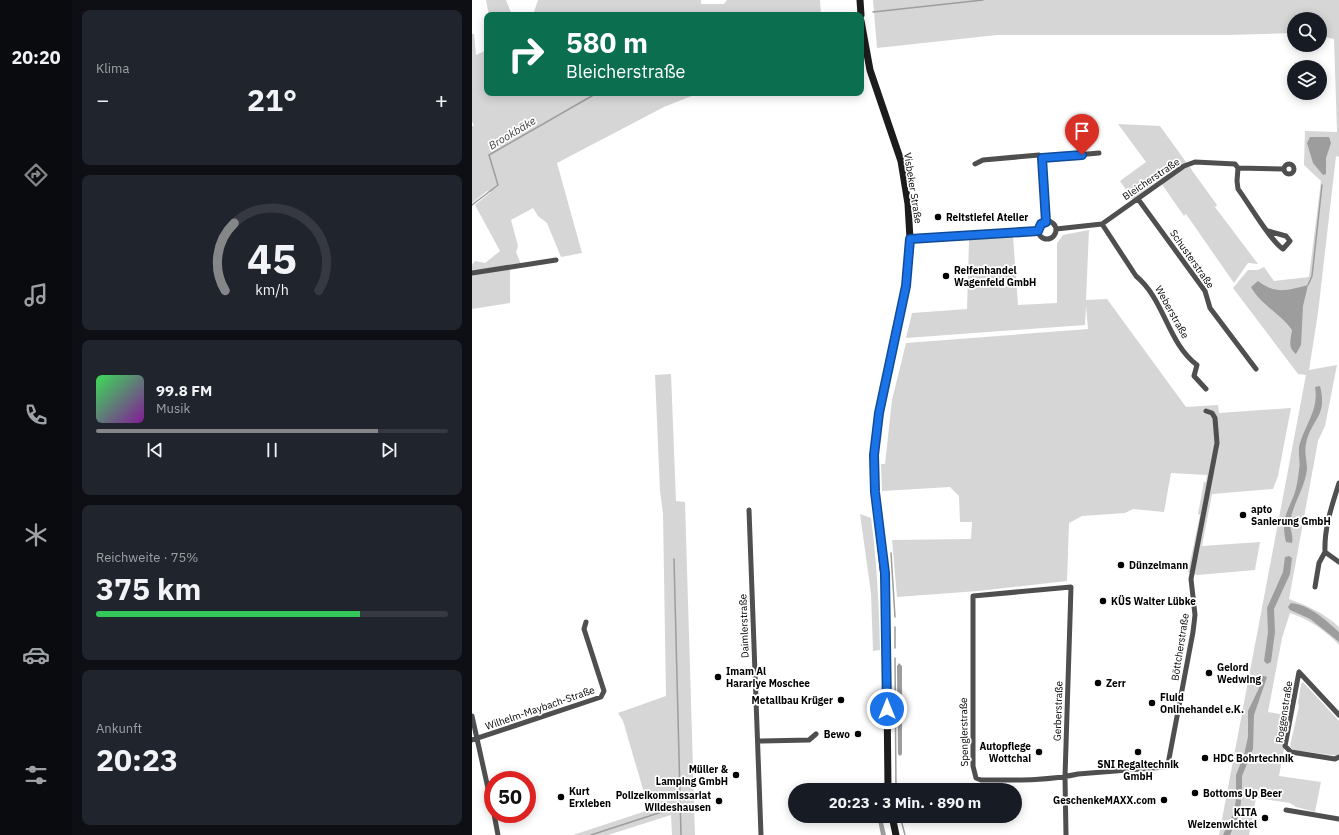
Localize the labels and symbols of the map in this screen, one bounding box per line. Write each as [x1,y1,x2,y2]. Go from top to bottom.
water label: Brookbäke [486,113,538,153]
pin [1065,114,1099,155]
street label: Visbeker Straße [901,152,925,225]
street label: Bleicherstraße [1120,155,1183,203]
place label: Reitstiefel Atelier [946,211,1028,224]
marker: Reitstiefel Atelier [933,212,943,222]
street label: Schusterstraße [1167,227,1217,291]
place label: Reifenhandel Wagenfeld GmbH [954,264,1036,289]
marker: Reifenhandel Wagenfeld GmbH [941,271,951,281]
street label: Weberstraße [1152,283,1192,341]
place label: apto Sanierung GmbH [1251,503,1331,528]
marker: apto Sanierung GmbH [1238,510,1248,520]
place label: Dünzelmann [1129,559,1188,572]
marker: Dünzelmann [1116,560,1126,570]
street label: Daimlerstraße [736,593,752,658]
place label: KÜS Walter Lübke [1111,595,1196,608]
marker: KÜS Walter Lübke [1098,596,1108,606]
street label: Böttcherstraße [1168,612,1192,682]
place label: Gelord Wedwing [1217,661,1261,686]
place label: Imam Al Harariye Moschee [726,665,810,690]
marker: Gelord Wedwing [1204,668,1214,678]
marker: Imam Al Harariye Moschee [713,672,723,682]
place label: Zerr [1106,677,1126,690]
marker: Zerr [1093,678,1103,688]
street label: Gerberstraße [1050,680,1066,741]
street label: Roggenstraße [1273,680,1295,744]
street label: Wilhelm-Maybach-Straße [484,683,597,733]
position arrow [866,688,908,730]
place label: Fluid Onlinehandel e.K. [1160,691,1244,716]
place label: Metallbau Krüger [752,694,833,707]
marker: Metallbau Krüger [836,695,846,705]
street label: Spenglerstraße [957,697,971,767]
marker: Fluid Onlinehandel e.K. [1147,698,1157,708]
place label: Bewo [824,728,850,741]
marker: Bewo [853,729,863,739]
place label: Autopflege Wottchai [979,740,1031,765]
marker: Autopflege Wottchai [1034,747,1044,757]
marker: SNI Regaltechnik GmbH [1133,747,1143,757]
place label: HDC Bohrtechnik [1213,752,1294,765]
marker: HDC Bohrtechnik [1200,753,1210,763]
place label: SNI Regaltechnik GmbH [1097,758,1179,783]
place label: Müller & Lamping GmbH [656,763,729,788]
marker: Müller & Lamping GmbH [731,770,741,780]
speed limit sign: 50 [484,771,536,823]
place label: Kurt Erxleben [569,785,611,810]
place label: Bottoms Up Beer [1203,787,1282,800]
marker: Bottoms Up Beer [1190,788,1200,798]
place label: Polizeikommissariat Wildeshausen [616,789,711,814]
marker: Kurt Erxleben [556,792,566,802]
place label: GeschenkeMAXX.com [1053,794,1156,807]
marker: GeschenkeMAXX.com [1159,795,1169,805]
marker: Polizeikommissariat Wildeshausen [714,796,724,806]
place label: KITA Weizenwichtel [1188,806,1257,831]
marker: KITA Weizenwichtel [1260,813,1270,823]

